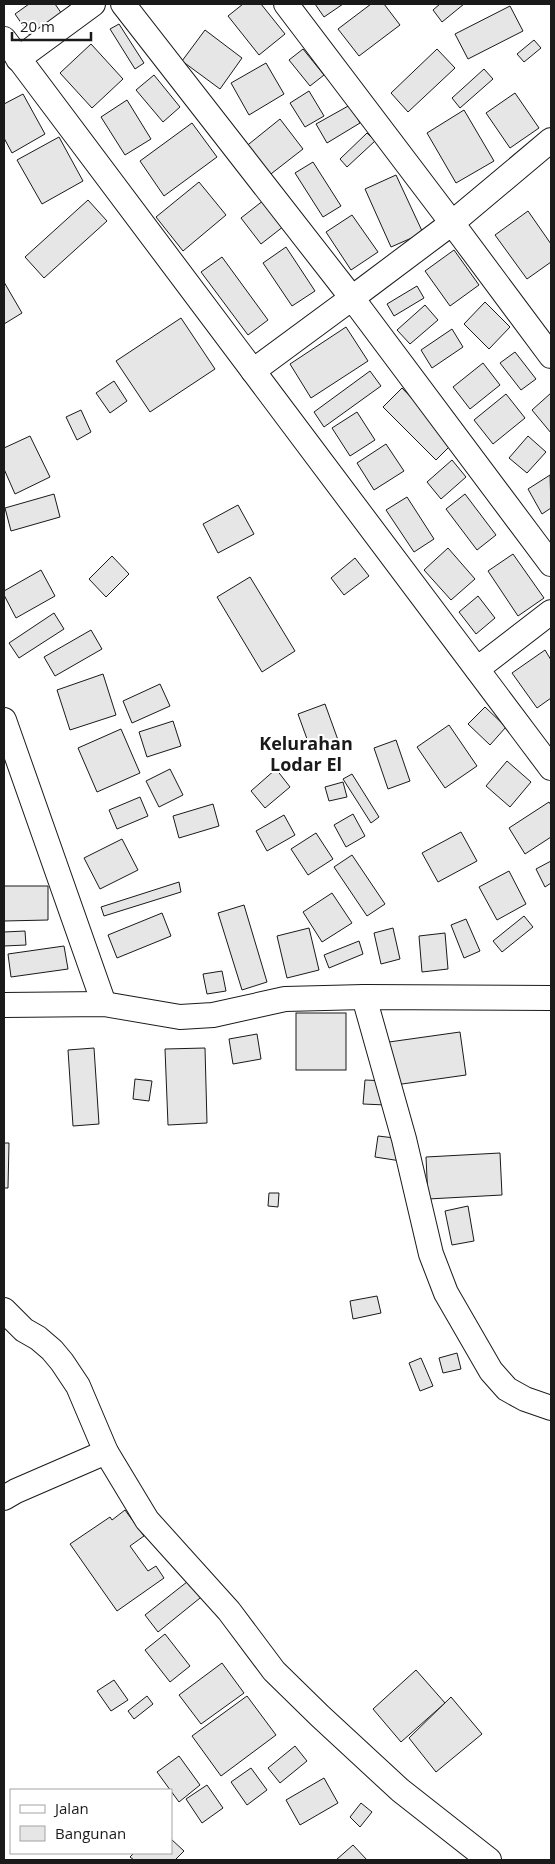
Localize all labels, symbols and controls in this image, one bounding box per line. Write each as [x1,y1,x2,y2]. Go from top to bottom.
scale bar [12,10,91,42]
text: 20 m [20,16,55,36]
district label: Kelurahan Lodar El [259,731,353,776]
legend [10,1789,172,1854]
text: Jalan [53,1798,89,1818]
text: Bangunan [55,1823,126,1843]

